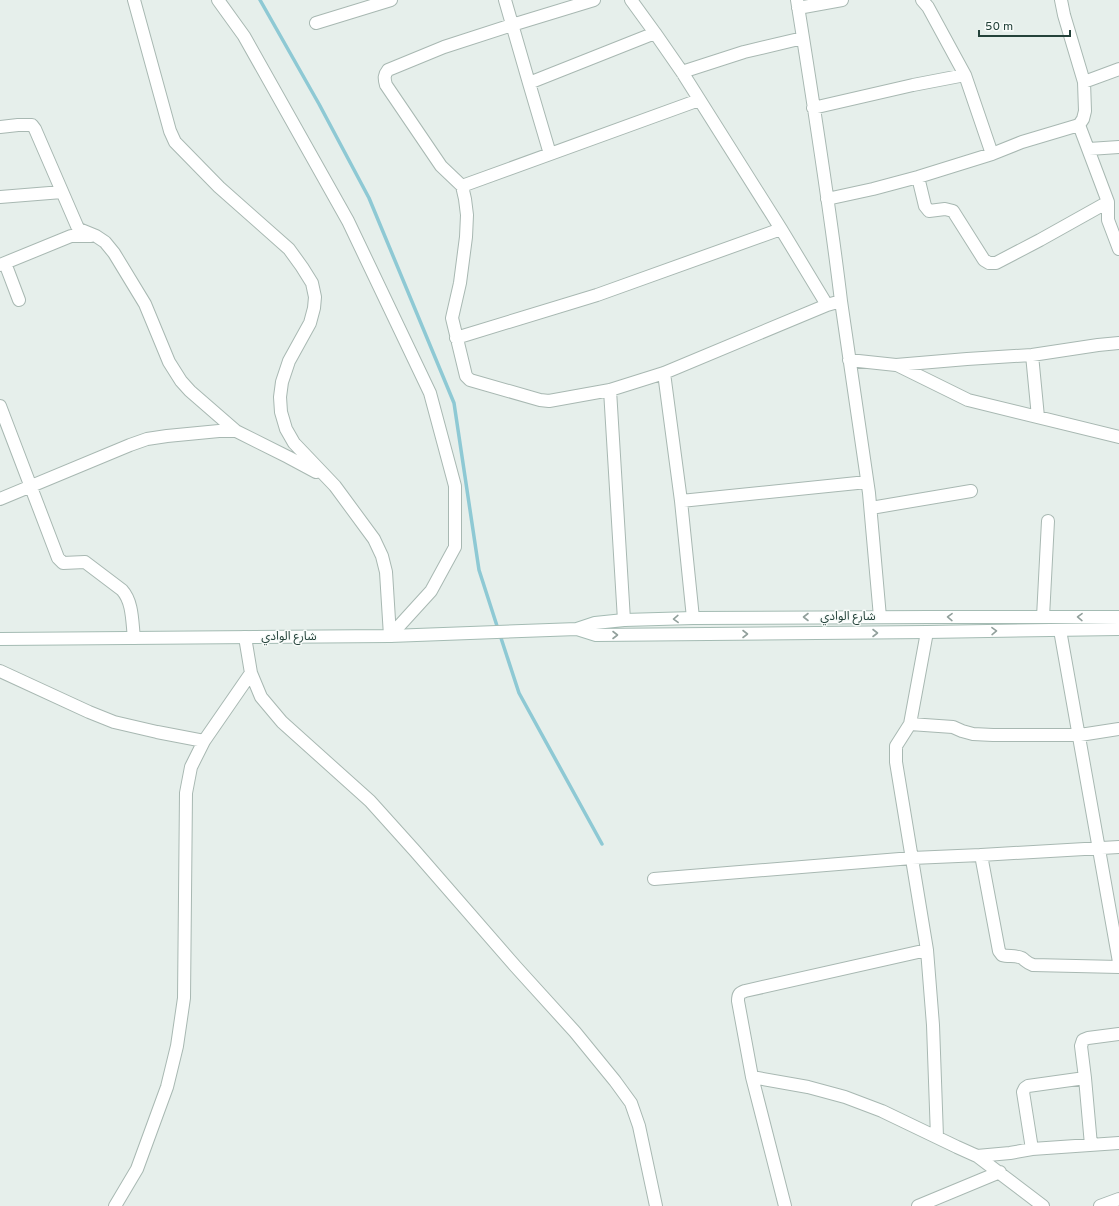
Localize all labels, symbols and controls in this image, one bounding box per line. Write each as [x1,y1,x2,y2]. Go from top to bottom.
scale bar [979,12,1070,38]
text: 50 m [985,19,1013,35]
street label: شارع الوادي [820,609,876,626]
one-way arrow [803,613,809,621]
one-way arrow [947,613,953,621]
one-way arrow [1077,613,1083,621]
one-way arrow [673,614,679,623]
one-way arrow [991,627,997,635]
street label: شارع الوادي [261,629,317,646]
one-way arrow [872,629,878,637]
one-way arrow [742,630,748,638]
one-way arrow [612,631,618,639]

